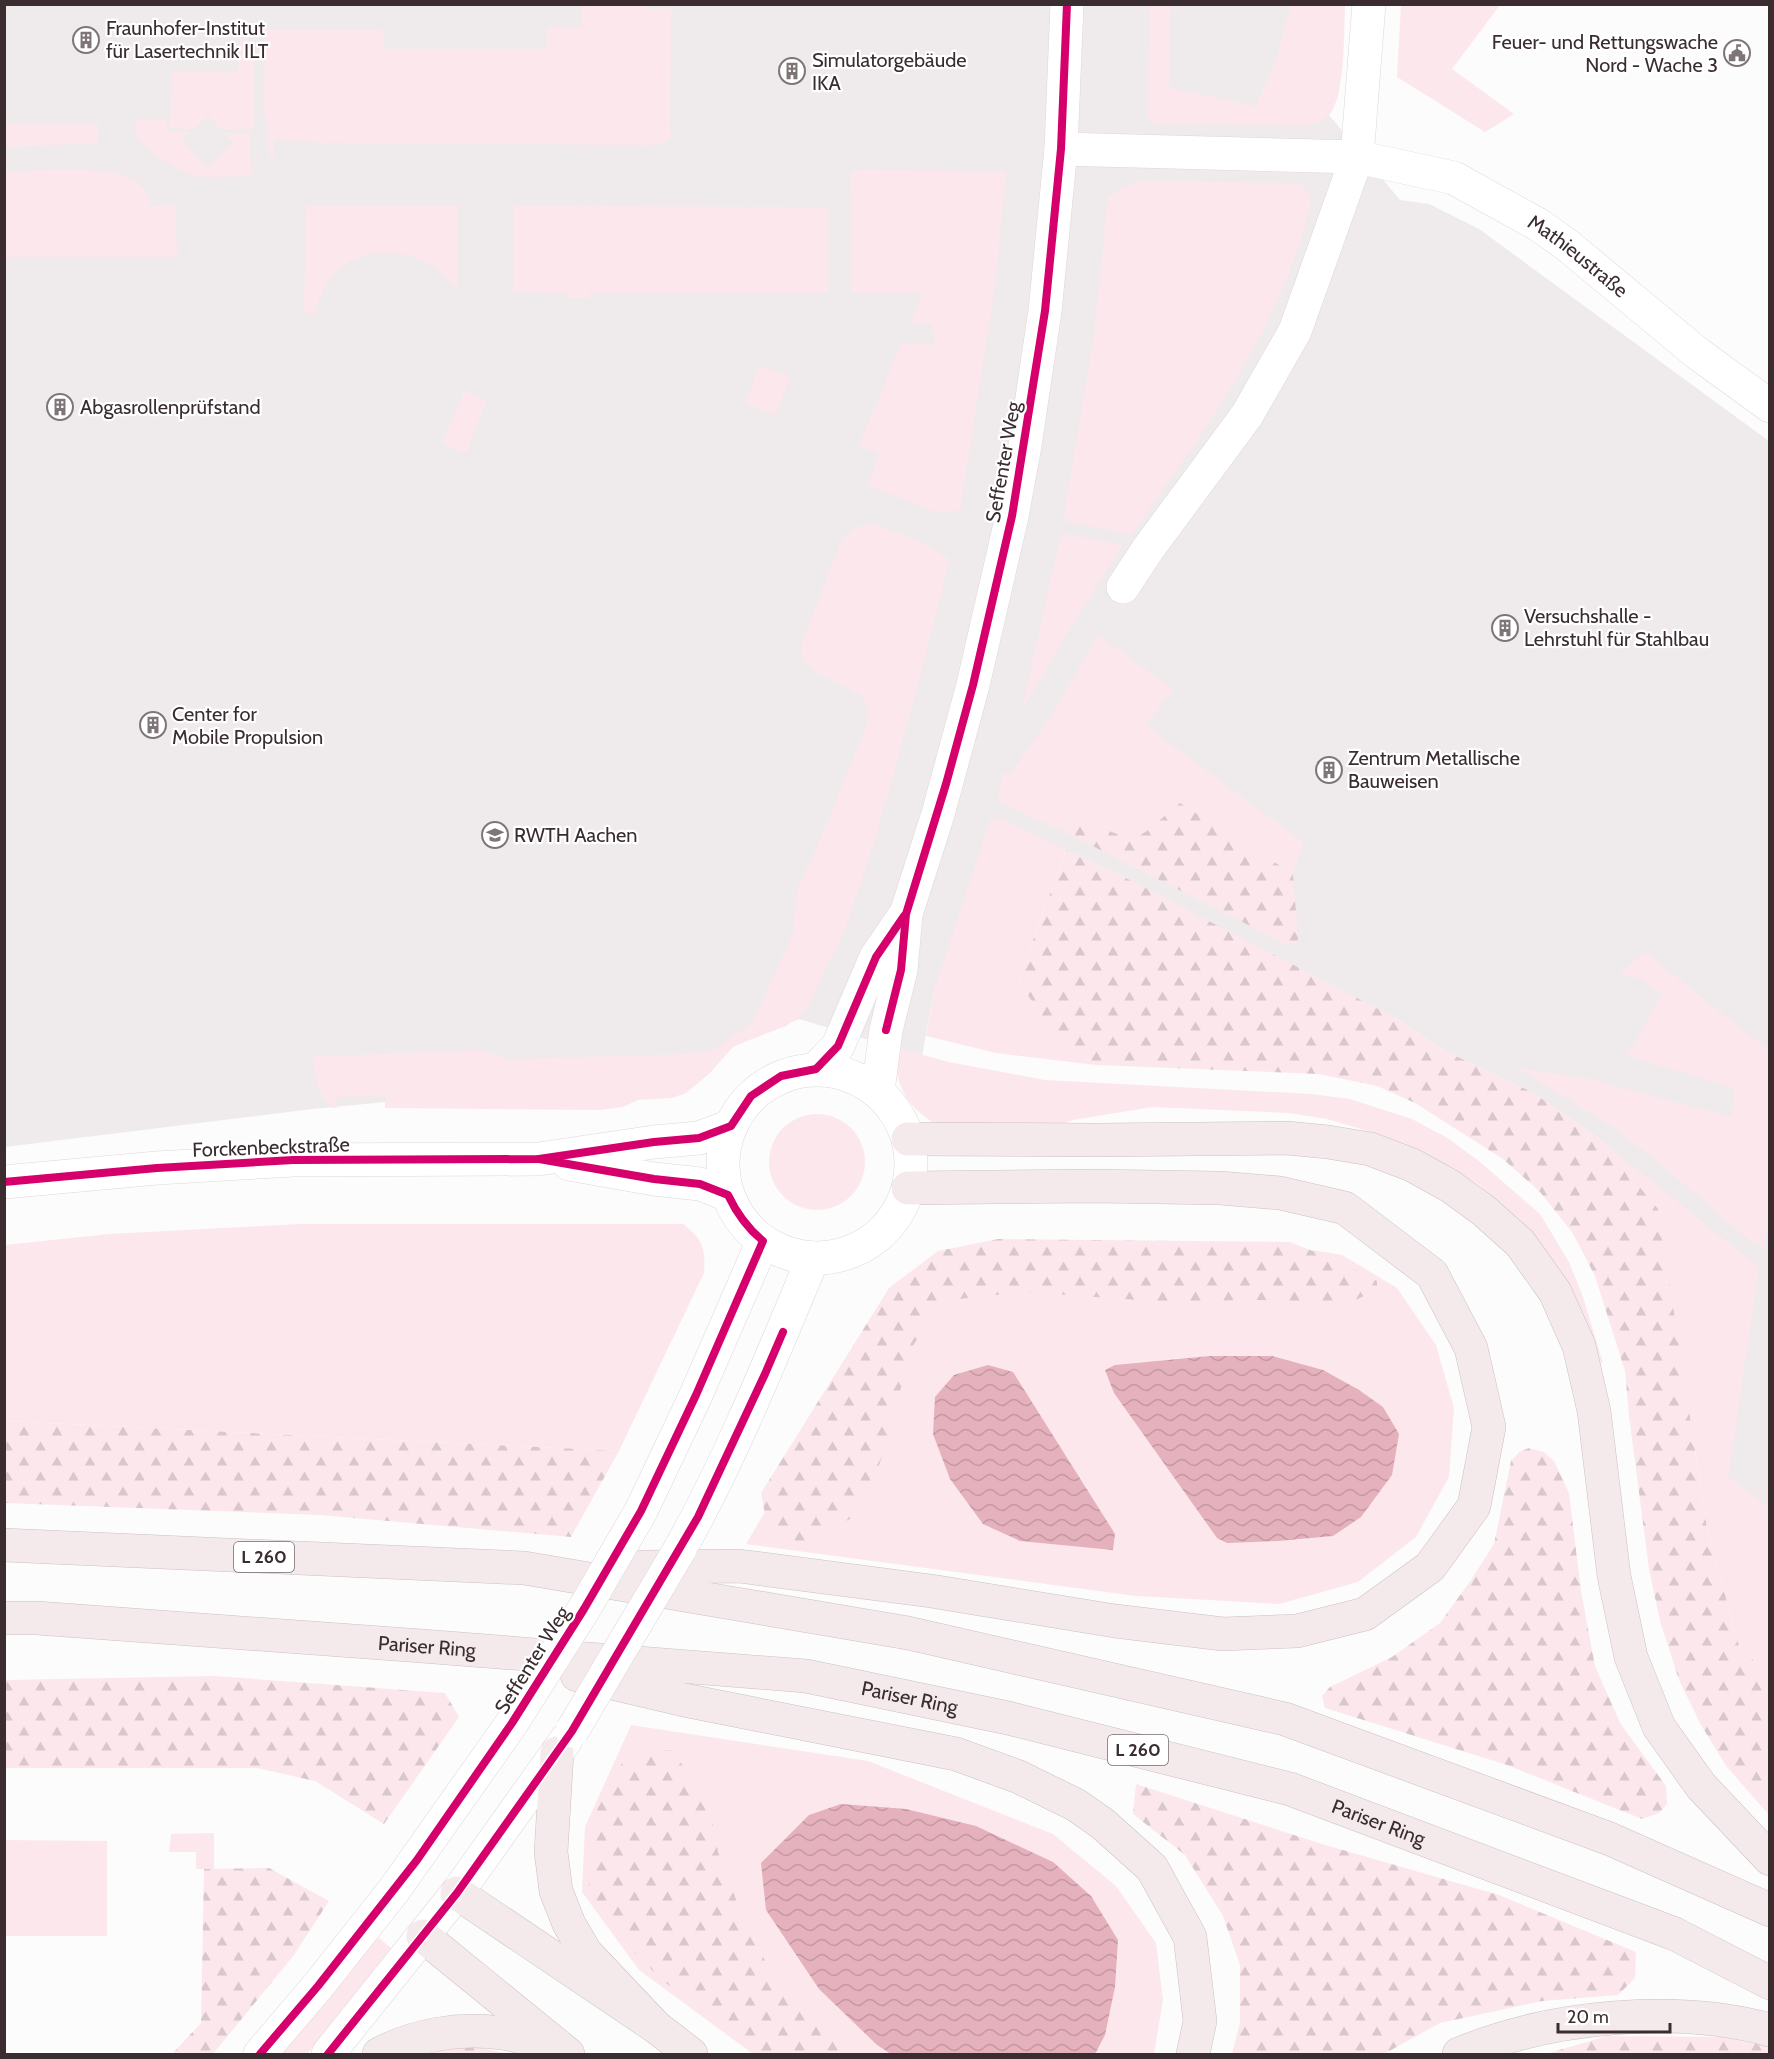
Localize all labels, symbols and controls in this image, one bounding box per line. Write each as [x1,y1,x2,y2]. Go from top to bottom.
place label: Fraunhofer-Institut für Lasertechnik ILT [106,16,269,63]
building icon: Fraunhofer-Institut für Lasertechnik ILT [71,25,101,55]
place label: Feuer- und Rettungswache Nord - Wache 3 [1492,30,1718,77]
public building icon: Feuer- und Rettungswache Nord - Wache 3 [1722,38,1752,68]
place label: Simulatorgebäude IKA [812,48,967,95]
building icon: Simulatorgebäude IKA [777,56,807,86]
street label: Mathieustraße [1524,209,1633,302]
building icon: Abgasrollenprüfstand [45,392,75,422]
place label: Abgasrollenprüfstand [80,395,261,419]
street label: Seffenter Weg [981,399,1026,524]
place label: Versuchshalle - Lehrstuhl für Stahlbau [1524,604,1709,651]
building icon: Versuchshalle - Lehrstuhl für Stahlbau [1490,613,1520,643]
place label: Center for Mobile Propulsion [172,702,323,749]
building icon: Center for Mobile Propulsion [138,710,168,740]
place label: Zentrum Metallische Bauweisen [1348,746,1520,793]
building icon: Zentrum Metallische Bauweisen [1314,755,1344,785]
school or university icon: RWTH Aachen [480,820,510,850]
place label: RWTH Aachen [514,823,638,847]
street label: Forckenbeckstraße [192,1132,350,1162]
road number: L 260 [234,1542,294,1572]
street label: Seffenter Weg [489,1601,575,1718]
street label: Pariser Ring [377,1631,478,1662]
street label: Pariser Ring [859,1676,961,1719]
road number: L 260 [1108,1735,1168,1765]
street label: Pariser Ring [1329,1794,1430,1851]
scale bar [1558,1996,1670,2034]
text: 20 m [1567,2006,1609,2028]

